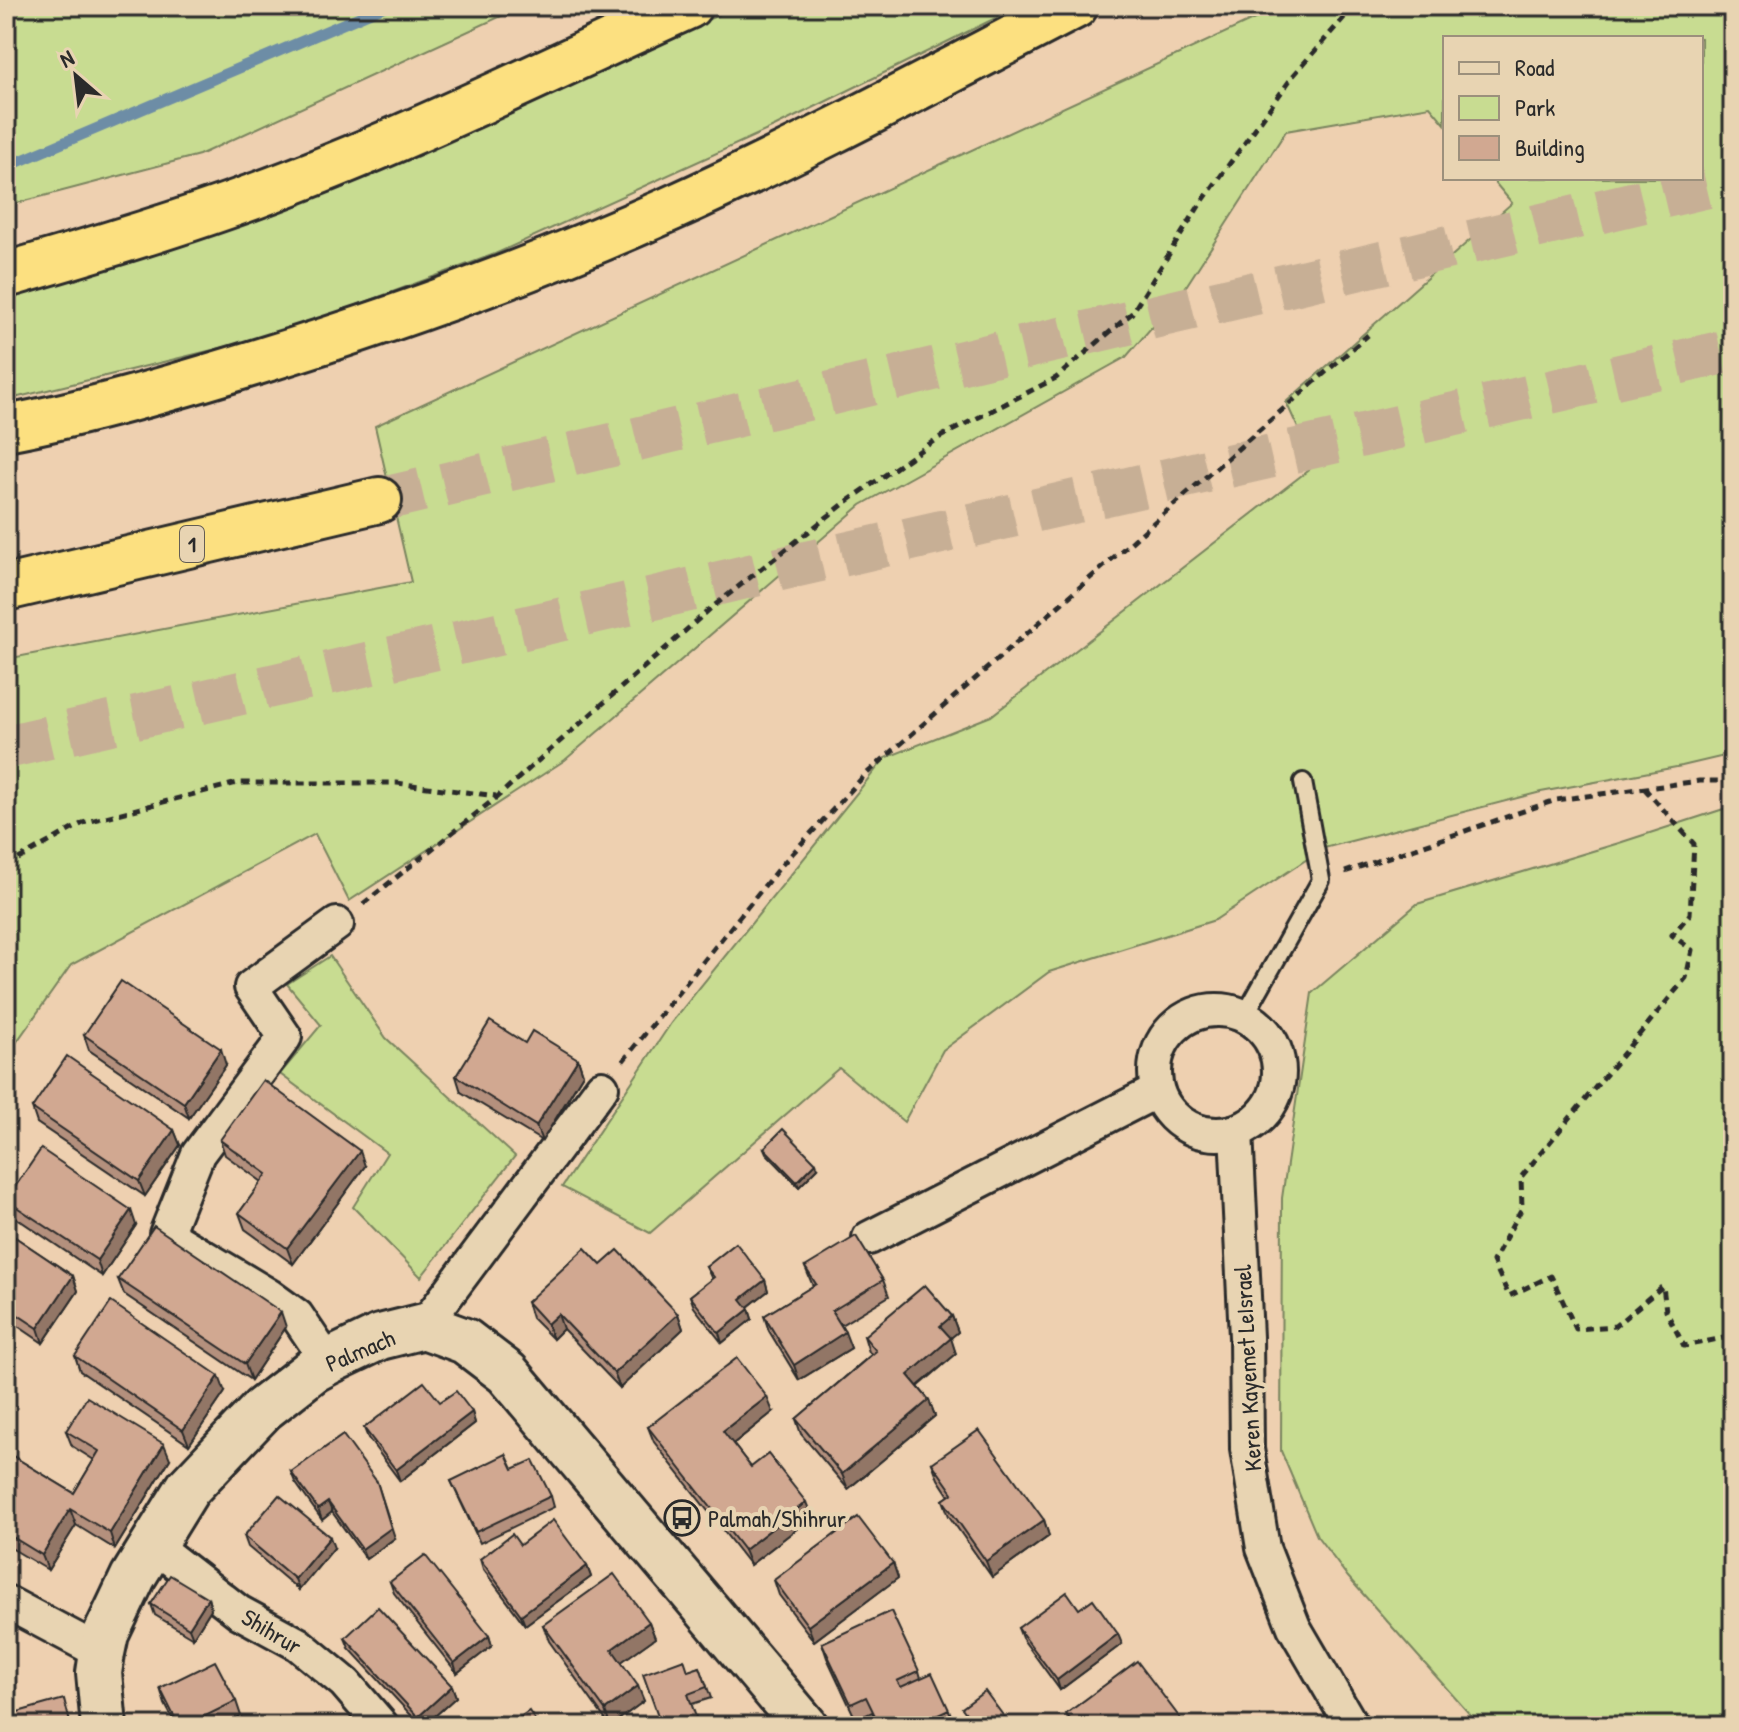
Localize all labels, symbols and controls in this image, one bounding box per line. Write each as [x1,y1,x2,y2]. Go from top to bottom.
north arrow [36,36,116,116]
legend [1443,36,1703,180]
text: N [54,42,79,74]
text: Road [1515,51,1554,83]
text: Park [1515,91,1555,123]
text: Building [1515,131,1585,163]
road number: 1 [180,526,204,562]
street label: Keren Kayemet LeIsrael [1226,1263,1268,1472]
street label: Palmach [320,1321,400,1379]
bus stop icon: Palmah/Shihrur [663,1499,701,1537]
place label: Palmah/Shihrur [708,1502,846,1534]
street label: Shihrur [236,1601,308,1661]

